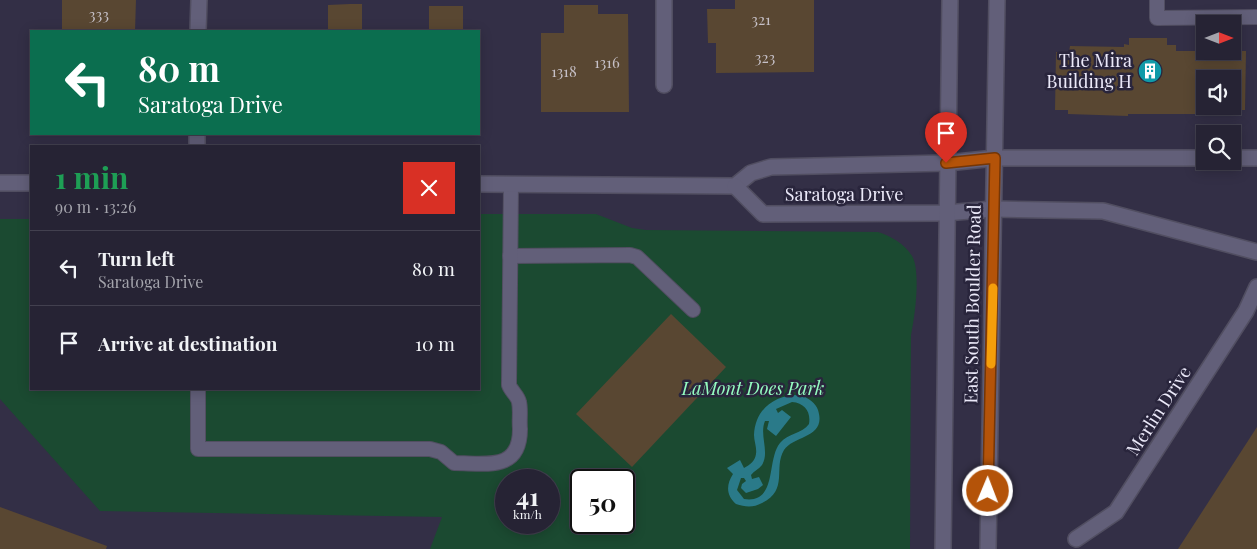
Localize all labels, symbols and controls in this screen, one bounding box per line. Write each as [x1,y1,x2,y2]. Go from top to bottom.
house number: 333 [89,4,109,24]
house number: 321 [751,9,771,29]
north arrow [1196,15,1241,60]
map controls [1196,15,1241,170]
text: 80 m [138,44,220,91]
house number: 323 [755,47,776,67]
place label: The Mira Building H [1046,48,1132,93]
icon: left [55,50,120,115]
house number: 1316 [594,52,620,72]
building icon: The Mira Building H [1137,58,1163,84]
house number: 1318 [551,61,577,81]
button: sound [1196,70,1241,115]
text: Saratoga Drive [138,89,283,119]
pin [925,112,967,163]
icon: arrive [932,119,960,147]
button: search [1196,125,1241,170]
text: 1 min [55,157,129,197]
button: close [403,162,455,214]
street label: Saratoga Drive [785,182,903,206]
text: 90 m · 13:26 [55,196,136,217]
street label: East South Boulder Road [958,204,986,404]
text: Turn left [98,245,175,271]
icon: left [55,254,83,282]
text: 80 m [412,255,455,281]
text: Saratoga Drive [98,271,203,292]
icon: arrive [55,329,83,357]
text: Arrive at destination [98,330,278,356]
text: 10 m [415,330,455,356]
street label: Merlin Drive [1120,361,1196,460]
park label: LaMont Does Park [681,376,824,400]
position arrow [961,464,1013,516]
speed limit sign: 50 [570,469,635,534]
text: 41 [516,479,539,512]
text: km/h [513,506,542,522]

